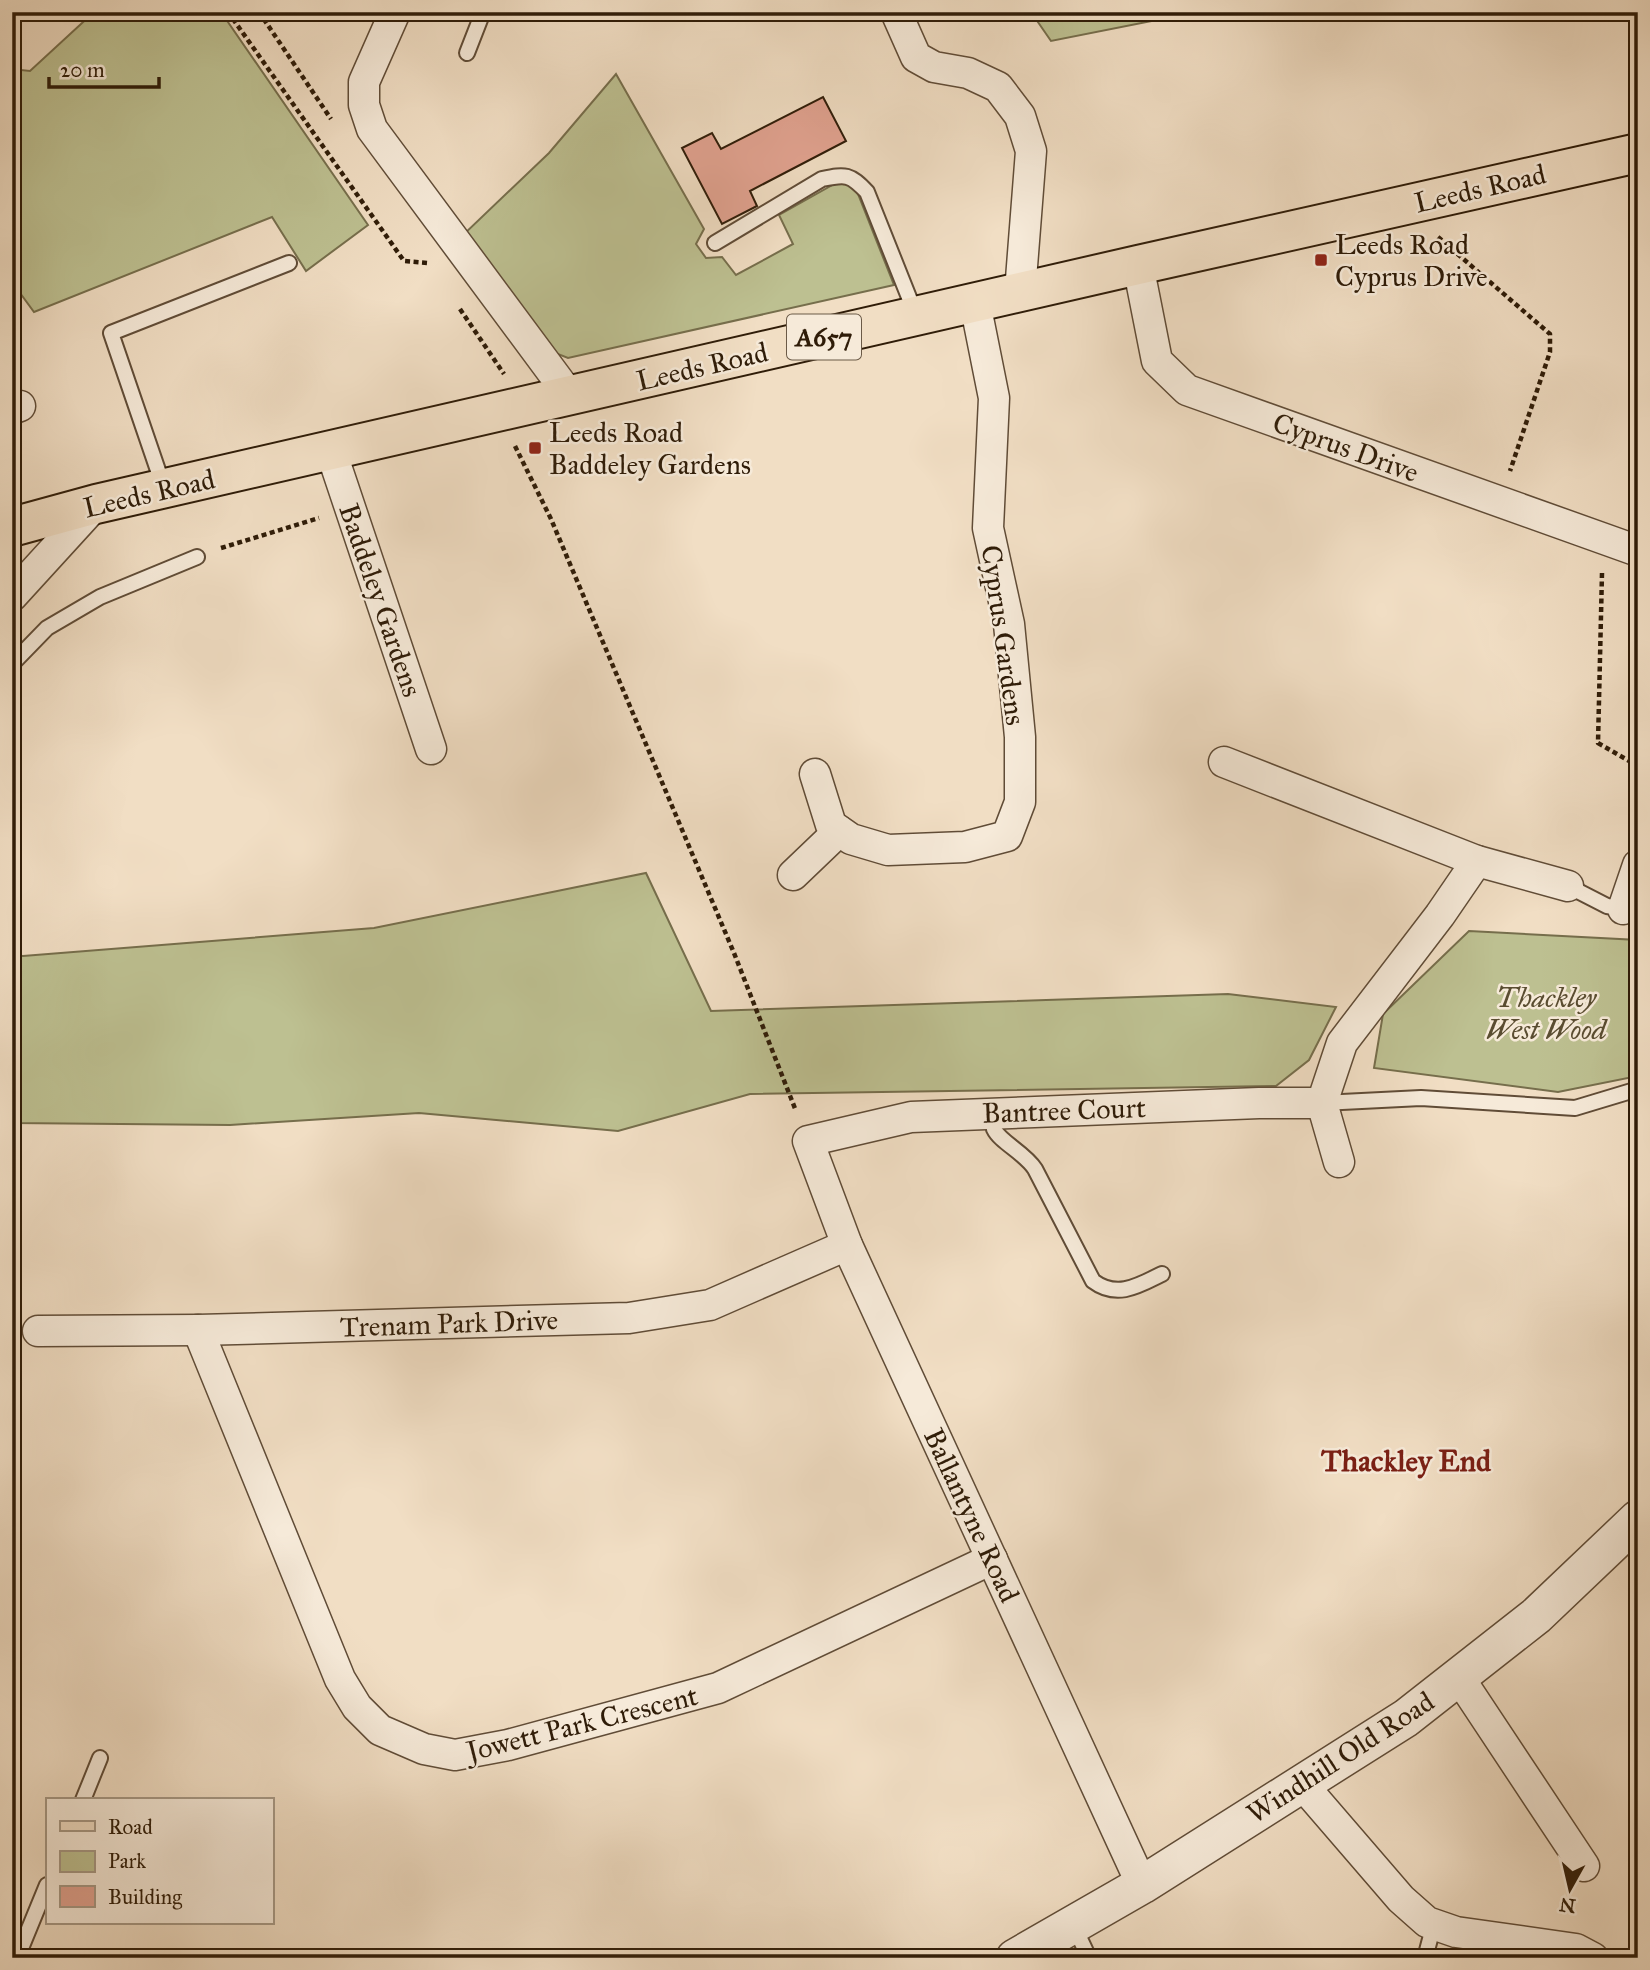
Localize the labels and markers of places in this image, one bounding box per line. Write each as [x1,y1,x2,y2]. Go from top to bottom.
place label: Leeds Road Cyprus Drive [1335,227,1488,294]
marker: Leeds Road Cyprus Drive [1313,252,1329,268]
place label: Leeds Road Baddeley Gardens [549,415,751,482]
marker: Leeds Road Baddeley Gardens [527,440,543,456]

